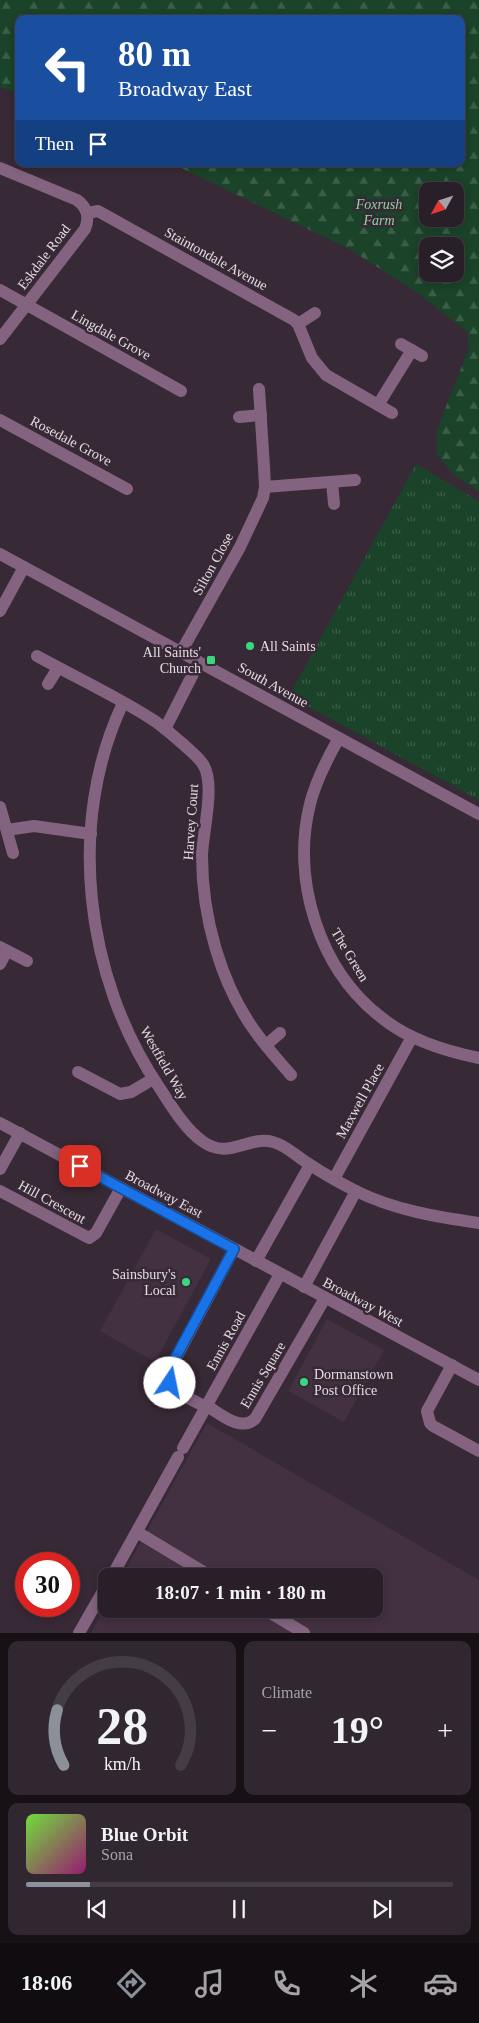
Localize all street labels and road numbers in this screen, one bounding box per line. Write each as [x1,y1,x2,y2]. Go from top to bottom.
street label: Eskdale Road [15,222,73,292]
street label: Staintondale Avenue [162,225,270,293]
street label: Lingdale Grove [69,307,153,363]
street label: Rosedale Grove [28,413,114,469]
street label: Silton Close [190,530,236,598]
street label: South Avenue [235,660,311,710]
street label: Harvey Court [181,783,201,861]
street label: The Green [328,926,372,984]
street label: Westfield Way [137,1024,191,1102]
street label: Maxwell Place [333,1061,387,1141]
street label: Broadway East [123,1167,205,1221]
street label: Hill Crescent [16,1177,88,1227]
street label: Broadway West [320,1275,406,1329]
street label: Ennis Road [204,1309,248,1373]
street label: Ennis Square [237,1339,289,1411]

